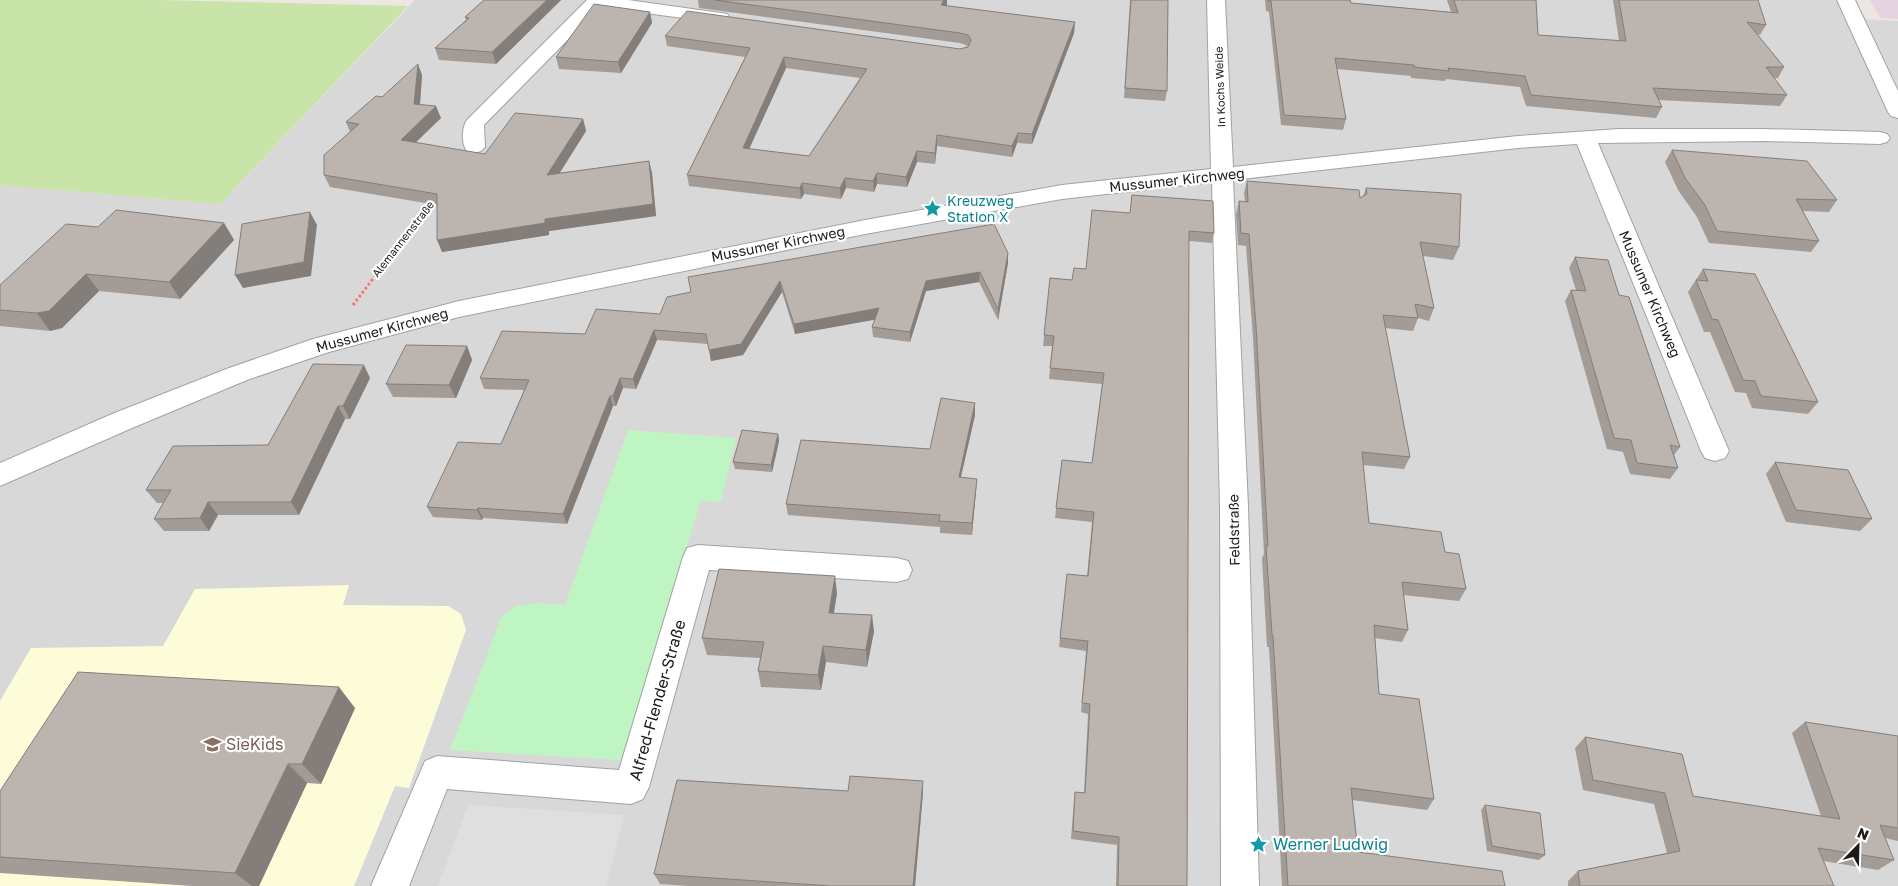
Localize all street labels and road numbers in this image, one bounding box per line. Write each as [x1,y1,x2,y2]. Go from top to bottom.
street label: In Kochs Weide [1212,46,1227,128]
street label: Mussumer Kirchweg [1108,164,1245,195]
street label: Alemannenstraße [369,198,436,279]
street label: Mussumer Kirchweg [710,222,846,265]
street label: Mussumer Kirchweg [1616,228,1685,360]
street label: Mussumer Kirchweg [314,304,450,355]
street label: Feldstraße [1224,494,1243,566]
street label: Alfred-Flender-Straße [624,617,690,783]

